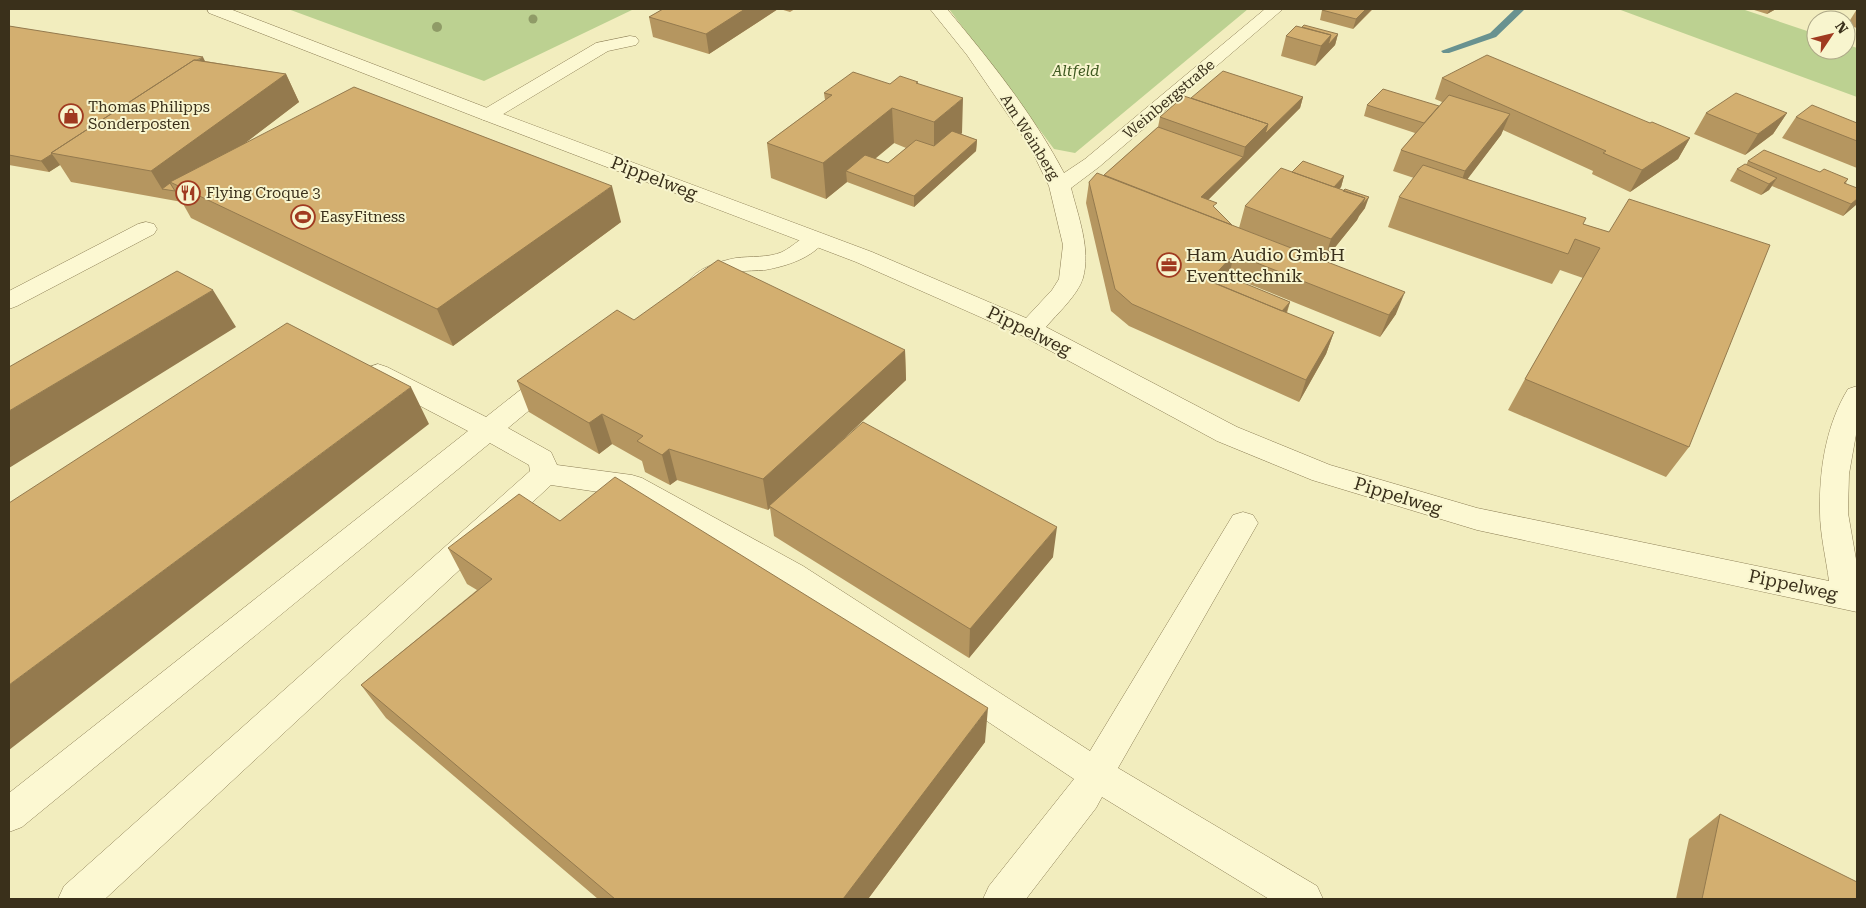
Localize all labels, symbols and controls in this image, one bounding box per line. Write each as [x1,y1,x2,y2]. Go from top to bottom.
north arrow [1806,10,1856,60]
text: N [1832,19,1851,37]
street label: Weinbergstraße [1120,56,1218,142]
park label: Altfeld [1052,62,1099,80]
street label: Am Weinberg [997,91,1064,183]
place label: Thomas Philipps Sonderposten [88,98,210,133]
shop icon: Thomas Philipps Sonderposten [58,103,84,129]
street label: Pippelweg [608,151,701,204]
restaurant icon: Flying Croque 3 [175,180,201,206]
place label: Flying Croque 3 [206,184,321,202]
sports icon: EasyFitness [290,204,316,230]
place label: EasyFitness [320,208,405,226]
place label: Ham Audio GmbH Eventtechnik [1186,244,1345,286]
office icon: Ham Audio GmbH Eventtechnik [1156,252,1182,278]
street label: Pippelweg [984,301,1075,360]
street label: Pippelweg [1352,472,1445,519]
street label: Pippelweg [1747,565,1840,604]

